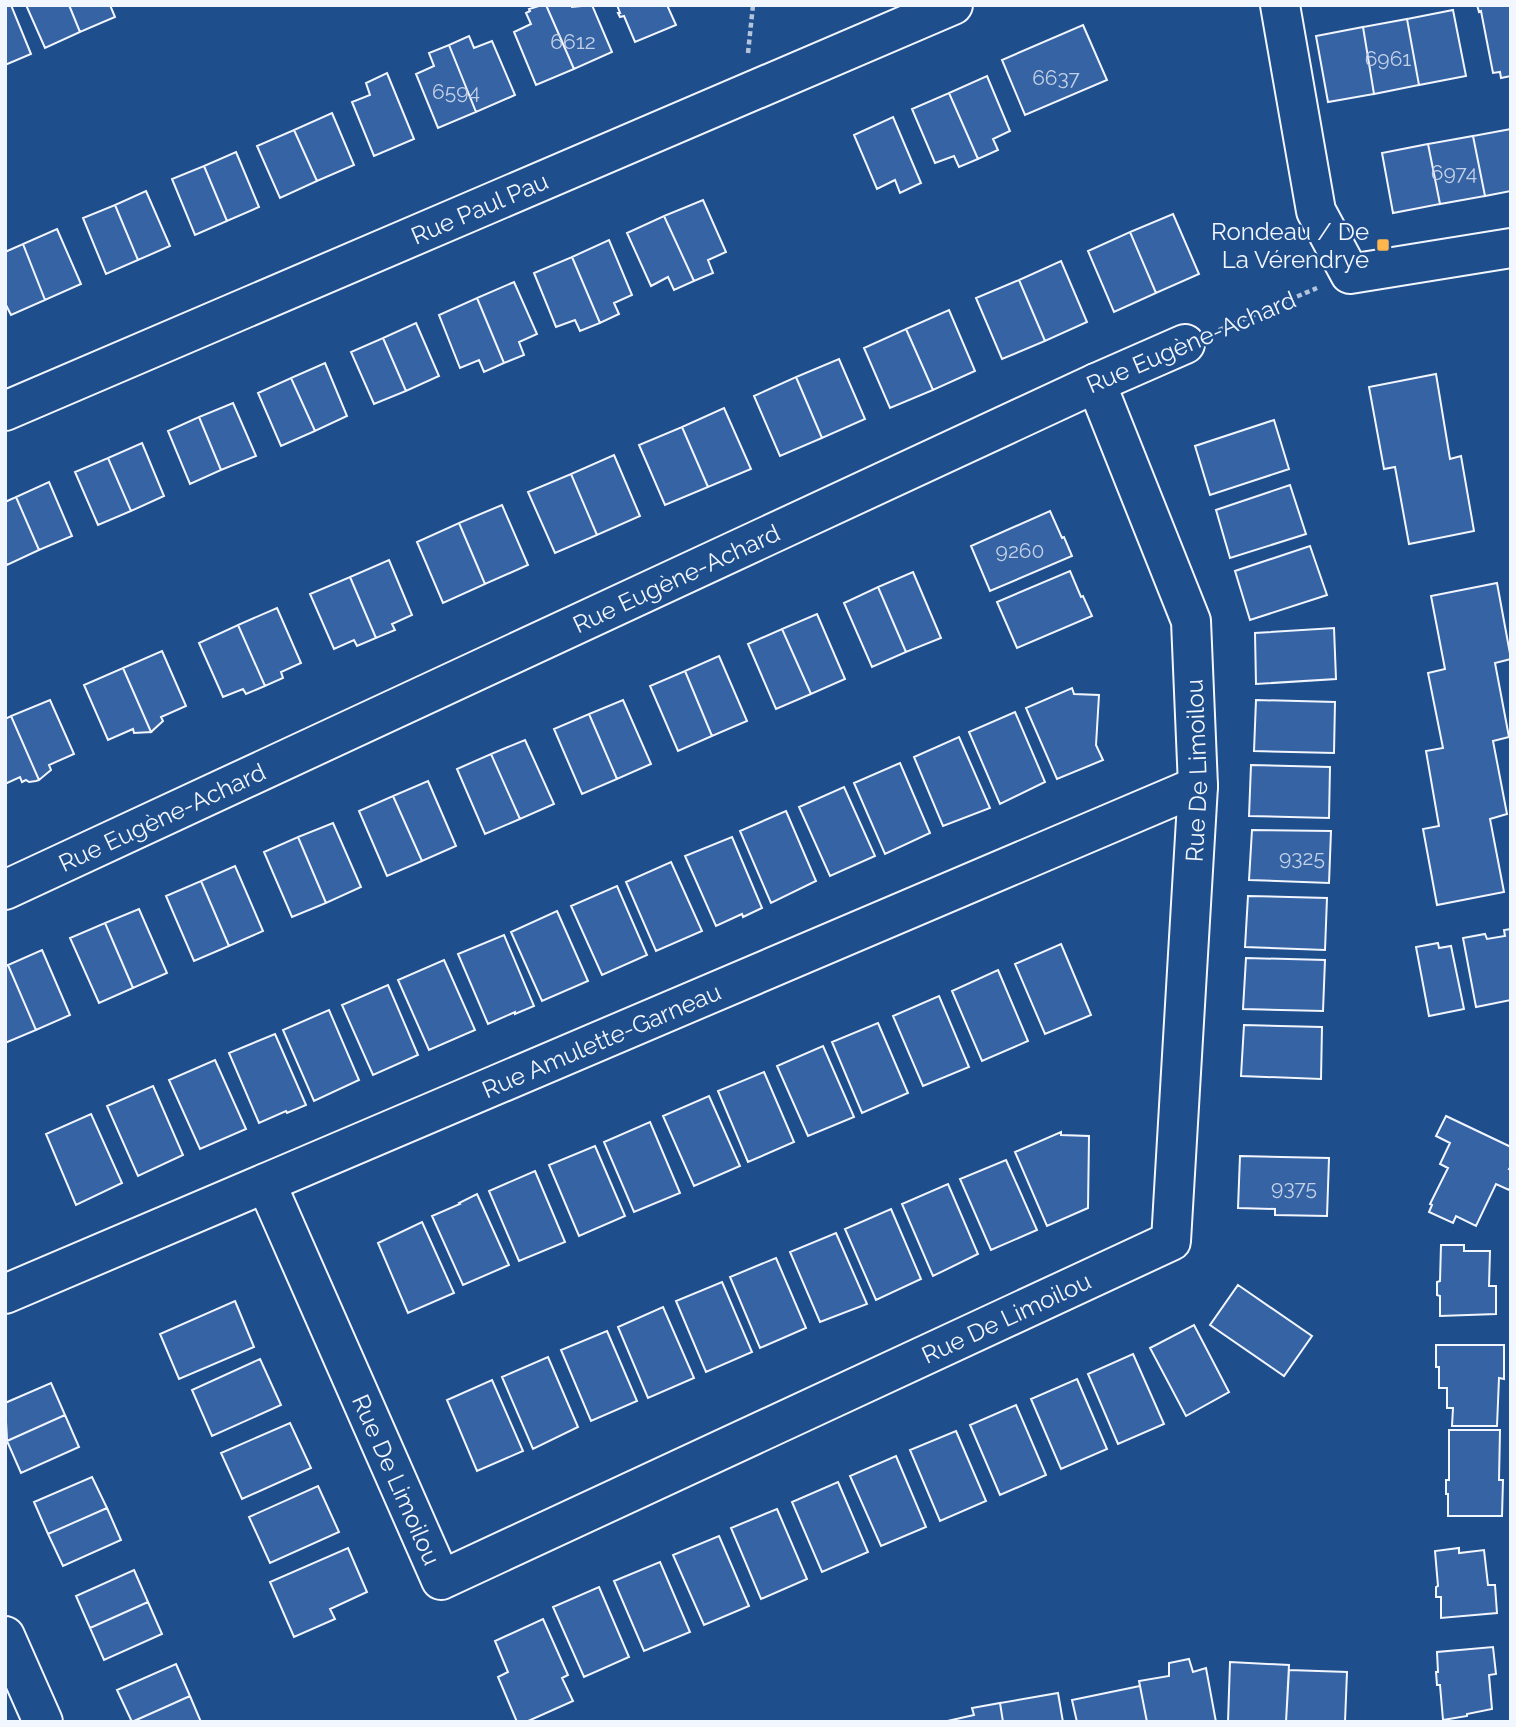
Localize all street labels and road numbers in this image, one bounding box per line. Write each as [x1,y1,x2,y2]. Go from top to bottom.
street label: Rue Paul Pau [406,166,552,250]
street label: Rue Eugène-Achard [1082,285,1300,399]
street label: Rue Eugène-Achard [568,518,784,639]
street label: Rue De Limoilou [1179,678,1213,863]
street label: Rue Eugène-Achard [54,757,270,878]
street label: Rue Amulette-Garneau [477,977,725,1104]
street label: Rue De Limoilou [917,1266,1095,1369]
street label: Rue De Limoilou [346,1390,447,1569]

